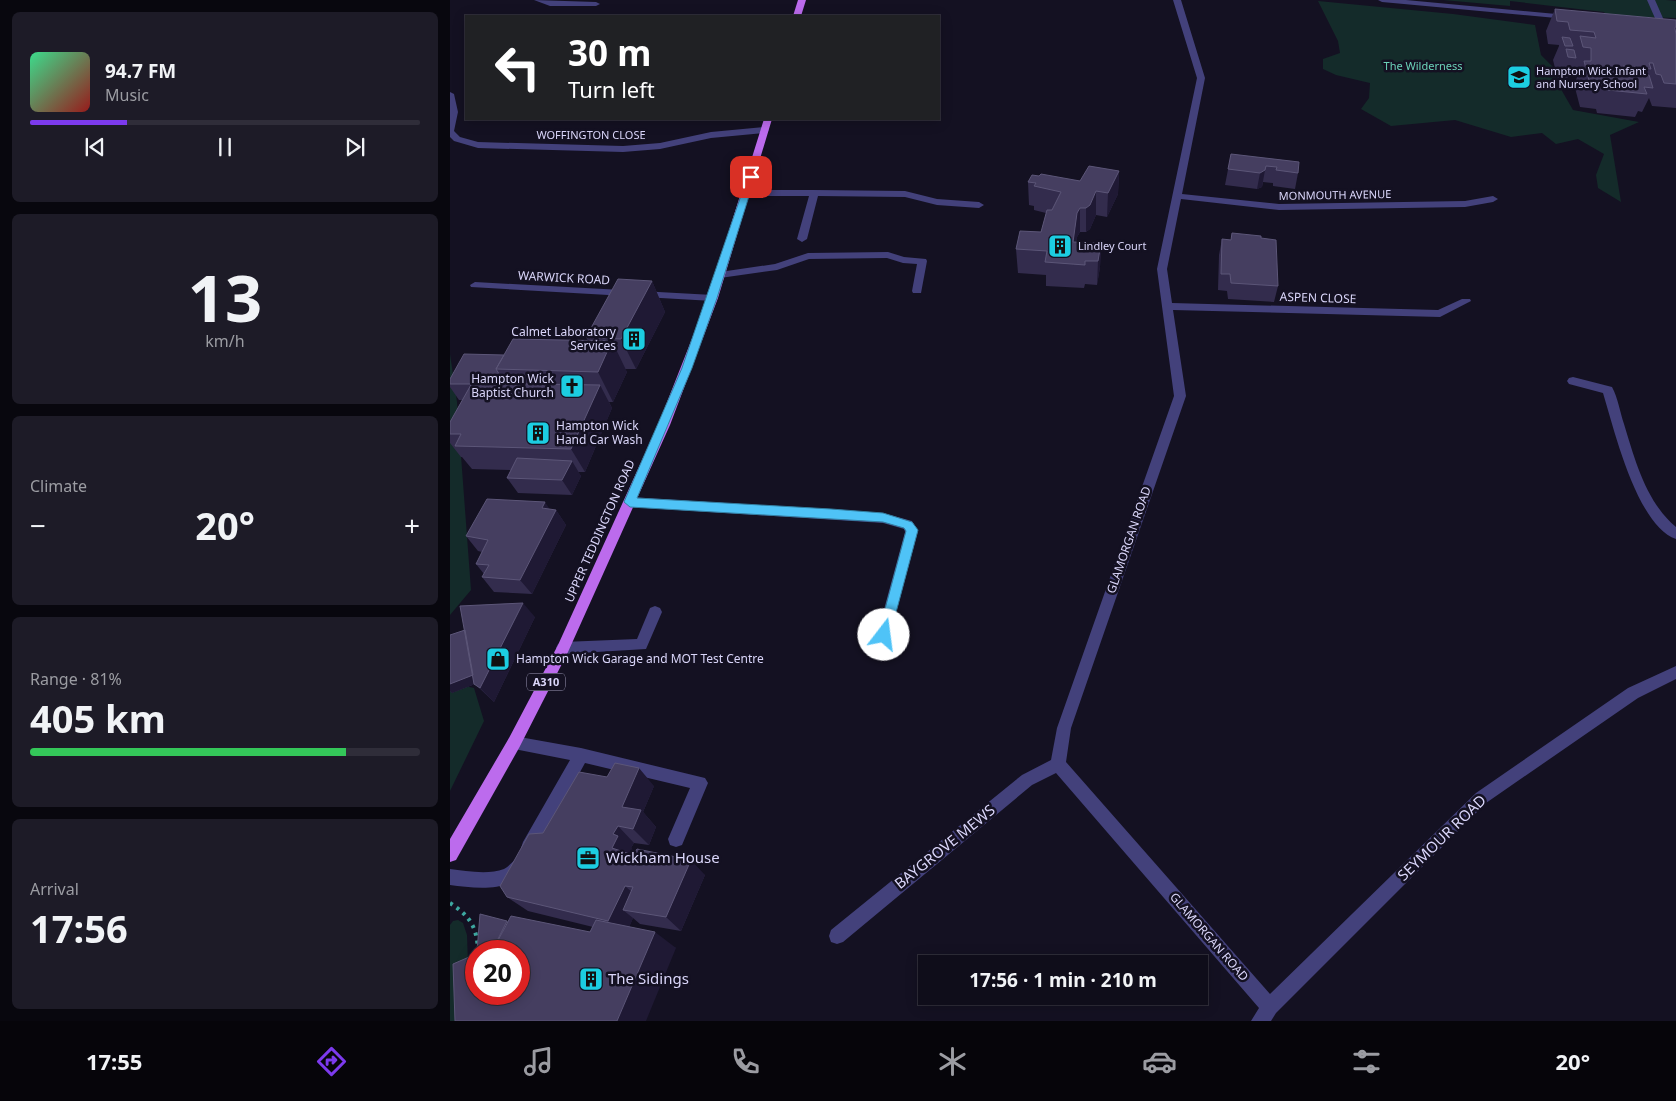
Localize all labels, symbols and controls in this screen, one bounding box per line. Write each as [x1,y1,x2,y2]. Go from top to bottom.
text: 30 m [568,29,651,76]
icon: left [485,35,550,100]
text: 94.7 FM [105,58,176,84]
park label: The Wilderness [1384,58,1462,73]
place label: Hampton Wick Infant and Nursery School [1536,63,1646,91]
school or university icon: Hampton Wick Infant and Nursery School [1506,64,1532,90]
text: Turn left [568,74,655,104]
text: Music [105,84,149,106]
street label: WOFFINGTON CLOSE [536,127,646,142]
icon: previous [81,133,109,161]
icon: pause [211,133,239,161]
icon: next [341,133,369,161]
pin [730,156,772,198]
icon: arrive [737,163,765,191]
street label: MONMOUTH AVENUE [1279,186,1391,203]
building icon: Lindley Court [1047,233,1073,259]
place label: Lindley Court [1078,238,1146,253]
text: 13 [188,253,262,341]
street label: WARWICK ROAD [518,267,611,288]
street label: ASPEN CLOSE [1279,288,1357,307]
place label: Calmet Laboratory Services [511,323,617,354]
building icon: Calmet Laboratory Services [621,326,647,352]
text: km/h [205,330,245,352]
place label: Hampton Wick Baptist Church [471,370,555,401]
church icon: Hampton Wick Baptist Church [559,373,585,399]
place label: Hampton Wick Hand Car Wash [556,417,643,448]
building icon: Hampton Wick Hand Car Wash [525,420,551,446]
street label: UPPER TEDDINGTON ROAD [560,457,639,605]
text: Climate [30,475,87,497]
street label: GLAMORGAN ROAD [1102,484,1155,596]
text: 20° [195,499,255,551]
text: − [30,506,46,544]
text: + [404,506,420,544]
position arrow [857,608,909,660]
shop icon: Hampton Wick Garage and MOT Test Centre [485,646,511,672]
place label: Hampton Wick Garage and MOT Test Centre [516,650,764,667]
text: Range · 81% [30,668,122,690]
road number: A310 [527,674,565,690]
text: 405 km [30,692,166,744]
street label: SEYMOUR ROAD [1393,790,1490,885]
street label: BAYGROVE MEWS [890,799,999,893]
office icon: Wickham House [575,845,601,871]
place label: Wickham House [606,847,720,867]
text: Arrival [30,878,79,900]
street label: GLAMORGAN ROAD [1166,889,1253,985]
text: 17:56 [30,902,128,954]
speed limit sign: 20 [465,940,530,1005]
building icon: The Sidings [578,966,604,992]
text: 17:56 · 1 min · 210 m [969,967,1157,993]
place label: The Sidings [608,968,689,988]
icon: directions [314,1044,349,1079]
icon: music [521,1044,556,1079]
icon: phone [728,1044,763,1079]
icon: climate [935,1044,970,1079]
icon: car [1142,1044,1177,1079]
icon: filters [1349,1044,1384,1079]
text: 17:55 [86,1046,142,1076]
text: 20° [1555,1046,1590,1076]

